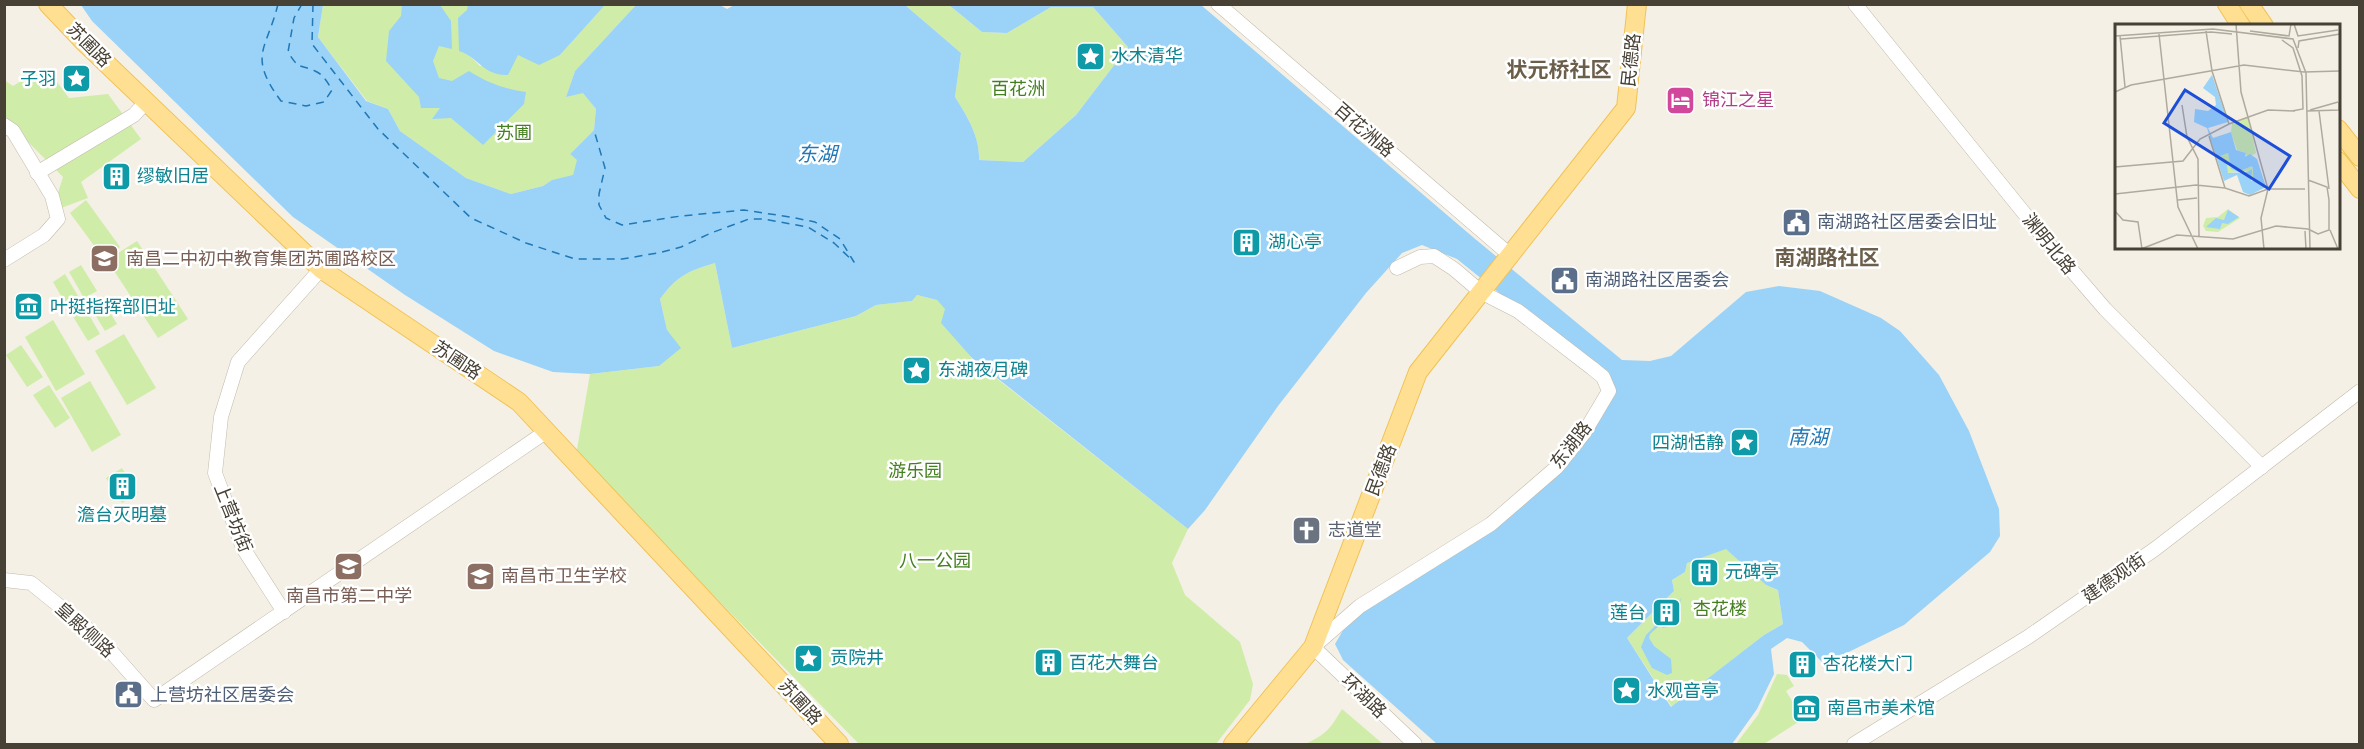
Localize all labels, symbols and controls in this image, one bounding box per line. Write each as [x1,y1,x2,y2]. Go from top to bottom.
street label: 苏圃路 [61,17,117,73]
inset map [2115,24,2340,249]
street label: 民德路 [1615,32,1646,88]
place icon: 水木清华 [1074,40,1106,72]
place label: 水木清华 [1111,43,1183,68]
district label: 状元桥社区 [1507,55,1612,84]
place icon: 子羽 [61,63,93,95]
place label: 子羽 [20,66,56,91]
park label: 百花洲 [991,76,1045,101]
hotel icon: 锦江之星 [1665,84,1697,116]
place label: 锦江之星 [1702,87,1774,112]
street label: 百花洲路 [1329,97,1400,163]
park label: 苏圃 [496,120,532,145]
water label: 东湖 [797,140,840,167]
building icon: 缪敏旧居 [100,160,132,192]
place label: 缪敏旧居 [137,163,209,188]
public building icon: 南湖路社区居委会旧址 [1780,206,1812,238]
street label: 渊明北路 [2017,208,2082,280]
place label: 南湖路社区居委会旧址 [1817,209,1997,234]
building icon: 湖心亭 [1231,226,1263,258]
place label: 湖心亭 [1268,229,1322,254]
school or university icon: 南昌二中初中教育集团苏圃路校区 [89,243,121,275]
district label: 南湖路社区 [1775,243,1880,272]
place label: 南昌二中初中教育集团苏圃路校区 [126,246,396,271]
public building icon: 南湖路社区居委会 [1548,264,1580,296]
place label: 南湖路社区居委会 [1585,267,1729,292]
museum icon: 叶挺指挥部旧址 [13,291,45,323]
place label: 叶挺指挥部旧址 [50,294,176,319]
street label: 苏圃路 [428,334,487,385]
place icon: 东湖夜月碑 [901,354,933,386]
place label: 东湖夜月碑 [938,357,1028,382]
street label: 东湖路 [1544,416,1597,474]
water label: 南湖 [1788,423,1831,450]
place icon: 四湖恬静 [1729,427,1761,459]
place label: 四湖恬静 [1652,430,1724,455]
street label: 民德路 [1359,440,1402,500]
park label: 游乐园 [888,458,942,483]
building icon: 澹台灭明墓 [106,470,138,502]
street label: 上营坊街 [208,480,259,556]
place label: 澹台灭明墓 [77,502,167,527]
church icon: 志道堂 [1291,514,1323,546]
place label: 志道堂 [1328,517,1382,542]
street label: 建德观街 [2077,547,2150,608]
park label: 八一公园 [899,548,971,573]
school or university icon: 南昌市第二中学 [333,551,365,583]
building icon: 元碑亭 [1688,556,1720,588]
place label: 元碑亭 [1725,559,1779,584]
school or university icon: 南昌市卫生学校 [464,560,496,592]
place label: 南昌市卫生学校 [501,563,627,588]
place label: 南昌市第二中学 [286,583,412,608]
street label: 皇殿侧路 [50,596,120,663]
park label: 杏花楼 [1693,596,1747,621]
building icon: 莲台 [1651,597,1683,629]
place label: 莲台 [1610,600,1646,625]
place icon: 贡院井 [793,642,825,674]
place label: 贡院井 [830,645,884,670]
building icon: 百花大舞台 [1032,647,1064,679]
building icon: 杏花楼大门 [1786,648,1818,680]
place label: 百花大舞台 [1069,650,1159,675]
place label: 杏花楼大门 [1823,651,1913,676]
street label: 环湖路 [1336,668,1392,723]
street label: 苏圃路 [773,673,828,730]
place icon: 水观音亭 [1610,675,1642,707]
place label: 水观音亭 [1647,678,1719,703]
public building icon: 上营坊社区居委会 [113,679,145,711]
place label: 上营坊社区居委会 [150,682,294,707]
museum icon: 南昌市美术馆 [1790,692,1822,724]
place label: 南昌市美术馆 [1827,695,1935,720]

